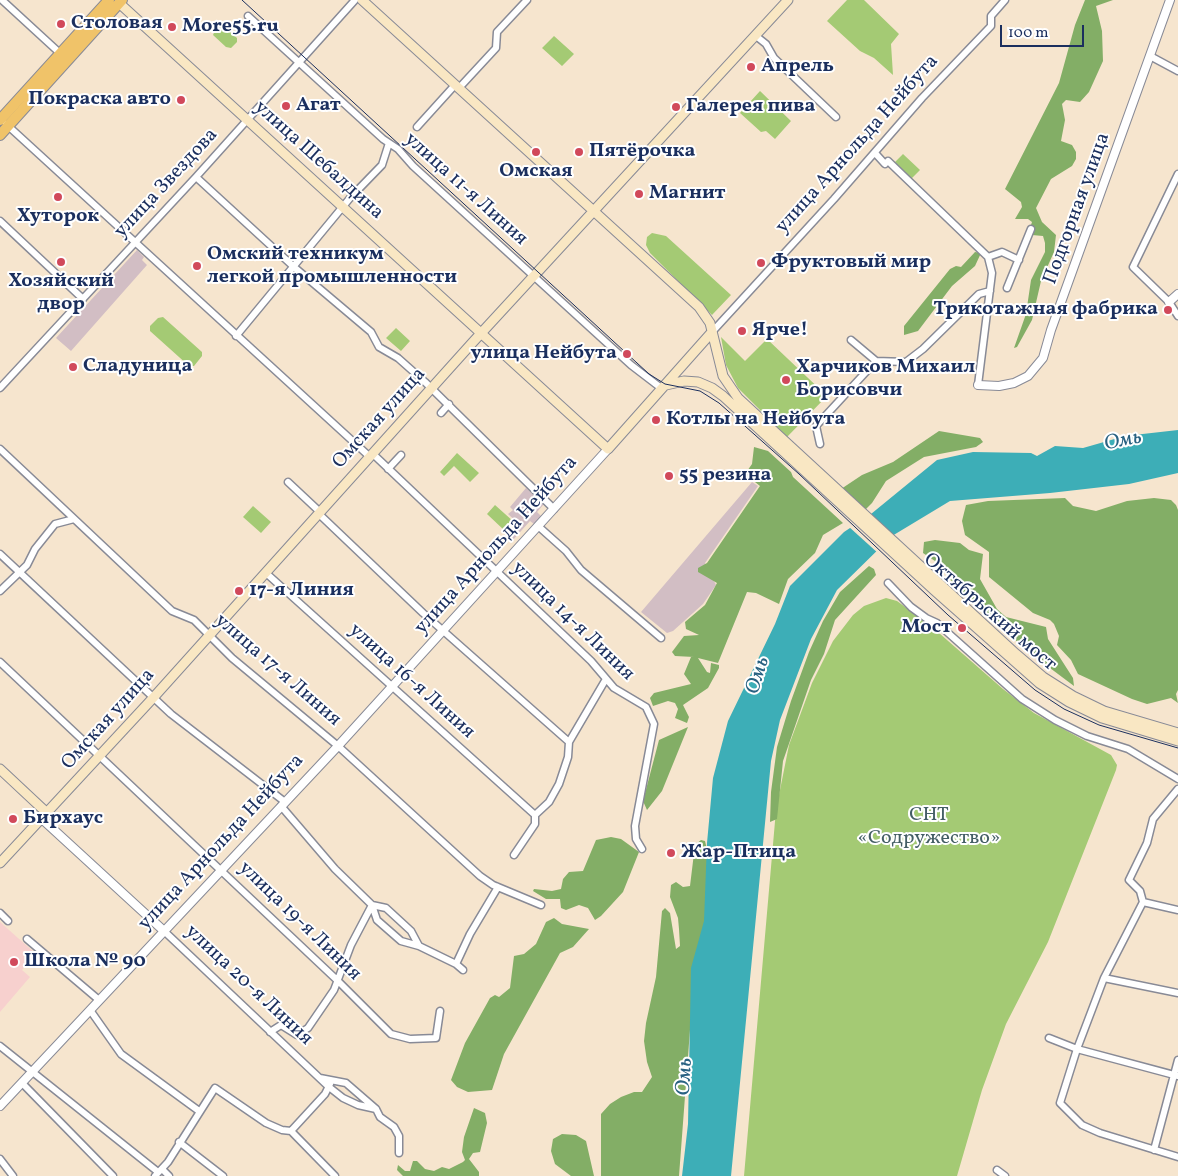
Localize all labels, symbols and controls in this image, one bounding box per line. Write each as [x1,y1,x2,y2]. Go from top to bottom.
place label: Столовая [71,12,163,36]
place label: More55.ru [182,15,279,39]
scale bar [1003,15,1087,47]
marker: Столовая [55,18,67,30]
marker: More55.ru [166,21,178,33]
text: 100 m [1008,23,1048,44]
street label: улица Арнольда Нейбута [771,51,945,239]
place label: Апрель [761,55,834,79]
marker: Апрель [745,61,757,73]
place label: Покраска авто [28,88,171,112]
marker: Покраска авто [175,94,187,106]
place label: Агат [296,94,341,118]
place label: Галерея пива [686,95,815,119]
street label: улица Шебалдина [248,96,388,226]
marker: Агат [280,100,292,112]
marker: Галерея пива [670,101,682,113]
street label: улица Звездова [110,124,224,244]
street label: улица 11-я Линия [398,128,532,252]
street label: Подгорная улица [1039,130,1117,288]
place label: Пятёрочка [589,140,695,164]
marker: Омская [530,146,542,158]
marker: Пятёрочка [573,146,585,158]
place label: Омская [499,160,573,184]
place label: Магнит [649,182,726,206]
marker: Магнит [633,188,645,200]
marker: Хуторок [52,191,64,203]
place label: Хуторок [17,205,99,229]
place label: Омский техникум легкой промышленности [207,243,457,290]
place label: Фруктовый мир [771,251,931,275]
marker: Хозяйский двор [55,256,67,268]
marker: Фруктовый мир [755,257,767,269]
marker: Омский техникум легкой промышленности [191,260,203,272]
place label: Хозяйский двор [8,270,114,317]
place label: Трикотажная фабрика [933,298,1158,322]
marker: Трикотажная фабрика [1162,304,1174,316]
place label: Ярче! [752,319,808,343]
marker: Ярче! [736,325,748,337]
place label: улица Нейбута [471,342,617,366]
marker: улица Нейбута [621,348,633,360]
place label: Сладуница [83,355,192,379]
place label: Харчиков Михаил Борисовчи [796,356,975,403]
marker: Сладуница [67,361,79,373]
street label: Омская улица [328,363,432,475]
marker: Харчиков Михаил Борисовчи [780,374,792,386]
place label: Котлы на Нейбута [666,408,845,432]
marker: Котлы на Нейбута [650,414,662,426]
water label: Омь [1102,426,1144,458]
street label: улица Арнольда Нейбута [410,452,584,640]
place label: 55 резина [679,464,771,488]
marker: 55 резина [663,470,675,482]
street label: Октябрьский мост [917,549,1061,677]
street label: улица 14-я Линия [505,557,639,687]
place label: 17-я Линия [249,579,354,603]
marker: 17-я Линия [233,585,245,597]
street label: улица 17-я Линия [209,610,345,732]
place label: Мост [901,616,952,640]
street label: улица 16-я Линия [343,619,479,745]
marker: Мост [956,622,968,634]
water label: Омь [741,654,777,698]
street label: Омская улица [57,664,161,776]
street label: улица Арнольда Нейбута [134,750,310,936]
park label: СНТ «Содружество» [858,804,1000,851]
place label: Бирхаус [23,807,103,831]
marker: Бирхаус [7,813,19,825]
place label: Жар-Птица [681,841,796,865]
marker: Жар-Птица [665,847,677,859]
street label: улица 19-я Линия [233,857,365,987]
street label: улица 20-я Линия [179,921,317,1051]
place label: Школа № 90 [24,950,146,974]
marker: Школа № 90 [8,956,20,968]
water label: Омь [672,1057,700,1097]

